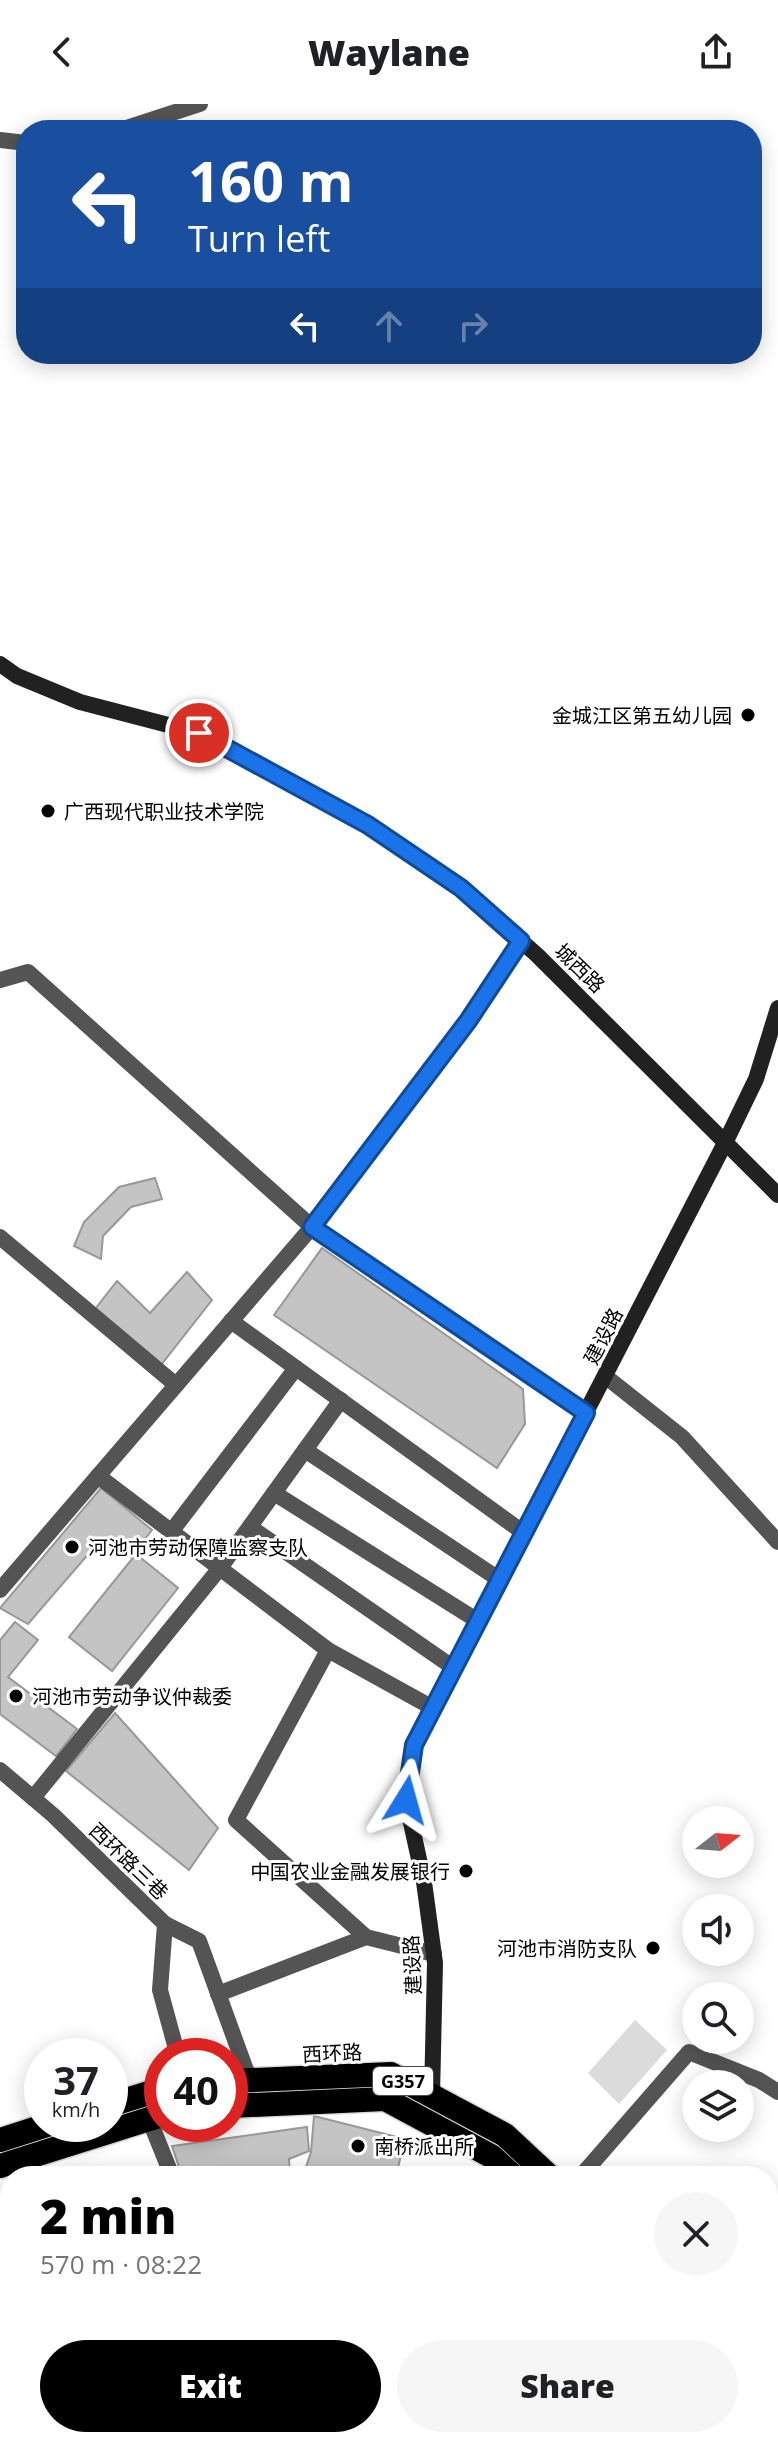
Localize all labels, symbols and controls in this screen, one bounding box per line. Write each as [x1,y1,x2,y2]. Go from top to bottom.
text: Waylane [308,28,470,77]
icon: back [40,30,84,74]
icon: share [694,30,738,74]
text: 160 m [188,142,354,218]
icon: left [56,152,160,256]
text: Turn left [188,214,330,263]
icon: left [283,304,327,348]
icon: ahead [367,304,411,348]
icon: right [451,304,495,348]
pin [165,699,233,767]
place label: 金城江区第五幼儿园 [552,702,732,729]
marker: 金城江区第五幼儿园 [739,706,757,724]
icon: arrive [177,711,221,755]
place label: 广西现代职业技术学院 [64,798,264,825]
marker: 广西现代职业技术学院 [39,802,57,820]
street label: 城西路 [549,937,611,999]
street label: 建设路 [577,1303,629,1369]
place label: 河池市劳动保障监察支队 [88,1534,308,1561]
marker: 河池市劳动保障监察支队 [63,1538,81,1556]
place label: 河池市劳动争议仲裁委 [32,1683,232,1710]
marker: 河池市劳动争议仲裁委 [7,1687,25,1705]
position arrow [364,1758,448,1842]
north arrow [682,1806,754,1878]
map controls [682,1806,754,2142]
street label: 西环路三巷 [84,1817,174,1905]
place label: 中国农业金融发展银行 [250,1858,450,1885]
marker: 中国农业金融发展银行 [457,1862,475,1880]
button: sound [682,1894,754,1966]
street label: 建设路 [397,1934,427,1996]
place label: 河池市消防支队 [497,1935,637,1962]
marker: 河池市消防支队 [644,1939,662,1957]
button: search [682,1982,754,2054]
speed limit sign: 40 [144,2038,248,2142]
street label: 西环路 [301,2038,363,2068]
text: 37 [53,2052,99,2107]
road number: G357 [373,2067,433,2095]
button: layers [682,2070,754,2142]
text: km/h [52,2096,100,2123]
place label: 南桥派出所 [374,2133,474,2160]
marker: 南桥派出所 [349,2137,367,2155]
text: 2 min [40,2183,176,2248]
button: close [654,2192,738,2276]
text: 570 m · 08:22 [40,2246,202,2282]
button: Exit [40,2340,381,2432]
button: Share [397,2340,738,2432]

